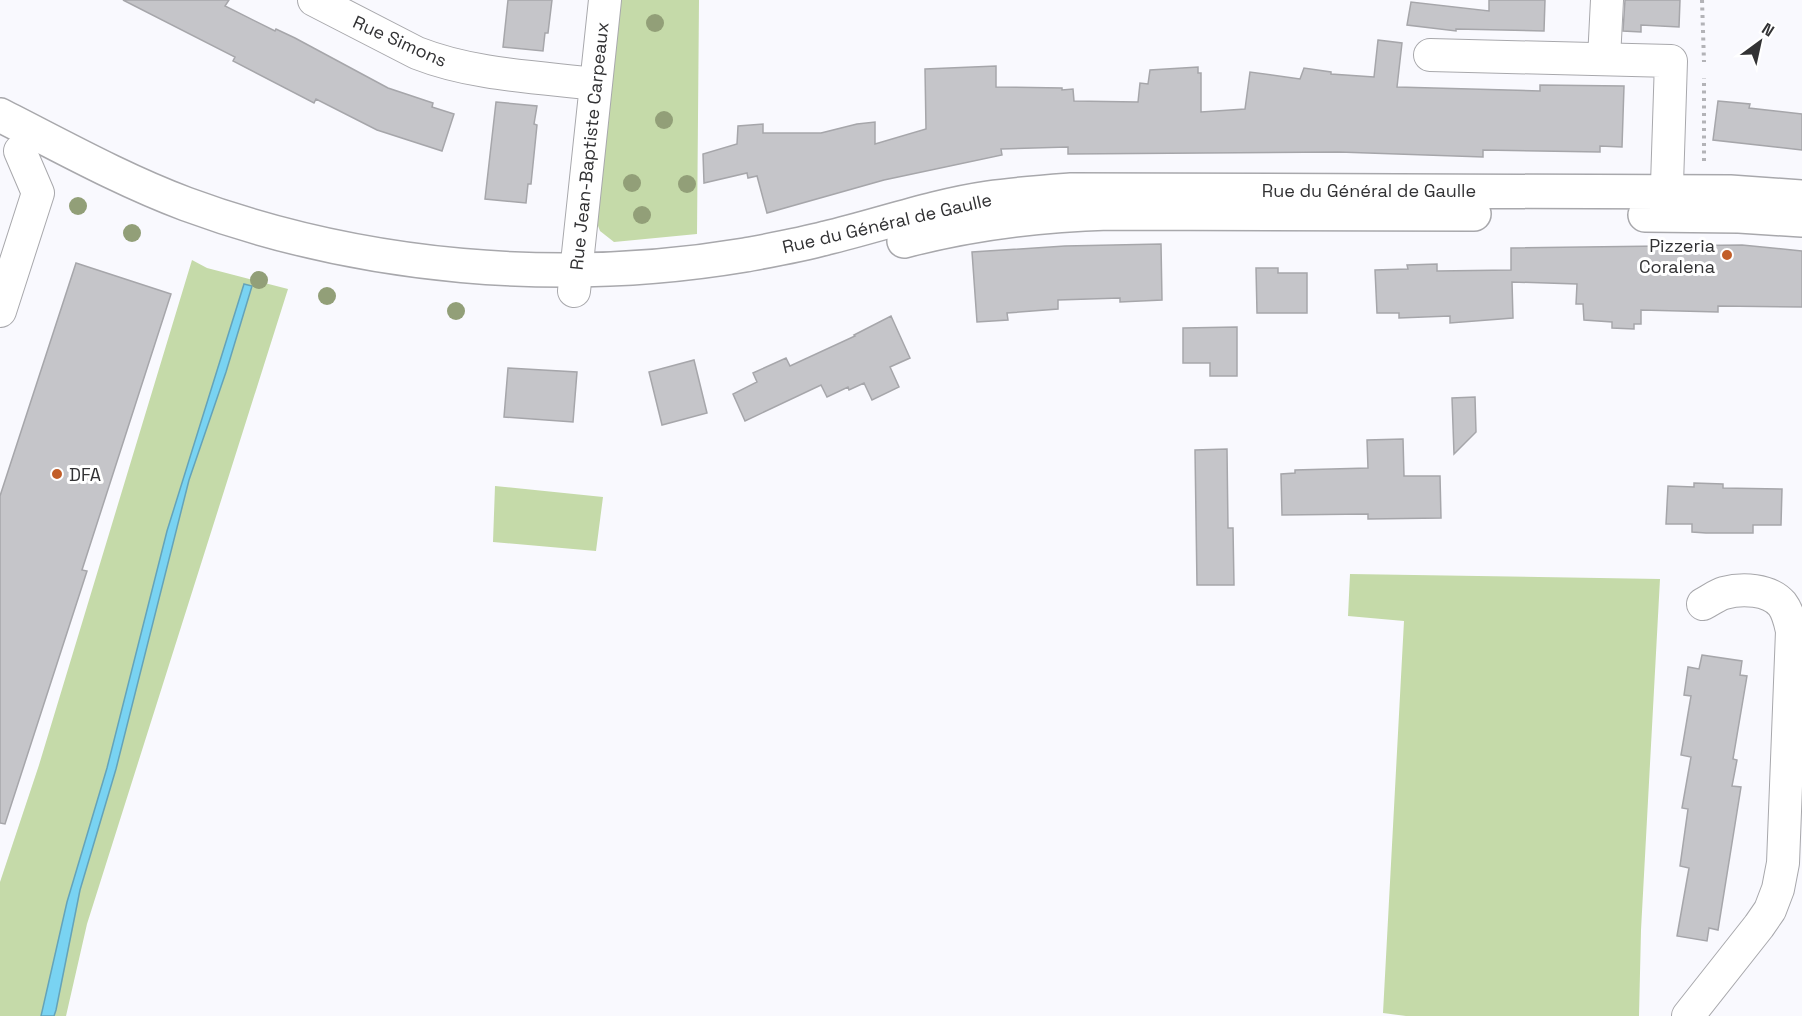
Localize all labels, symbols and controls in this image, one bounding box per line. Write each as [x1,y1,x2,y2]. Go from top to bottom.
street label: Rue Simons [350,10,450,72]
north arrow [1730,12,1790,72]
text: N [1758,18,1778,42]
street label: Rue Jean-Baptiste Carpeaux [565,21,613,271]
street label: Rue du Général de Gaulle [1262,179,1476,202]
street label: Rue du Général de Gaulle [780,188,994,258]
place label: Pizzeria Coralena [1639,234,1715,278]
marker: Pizzeria Coralena [1720,248,1734,262]
place label: DFA [69,463,101,486]
marker: DFA [50,467,64,481]

